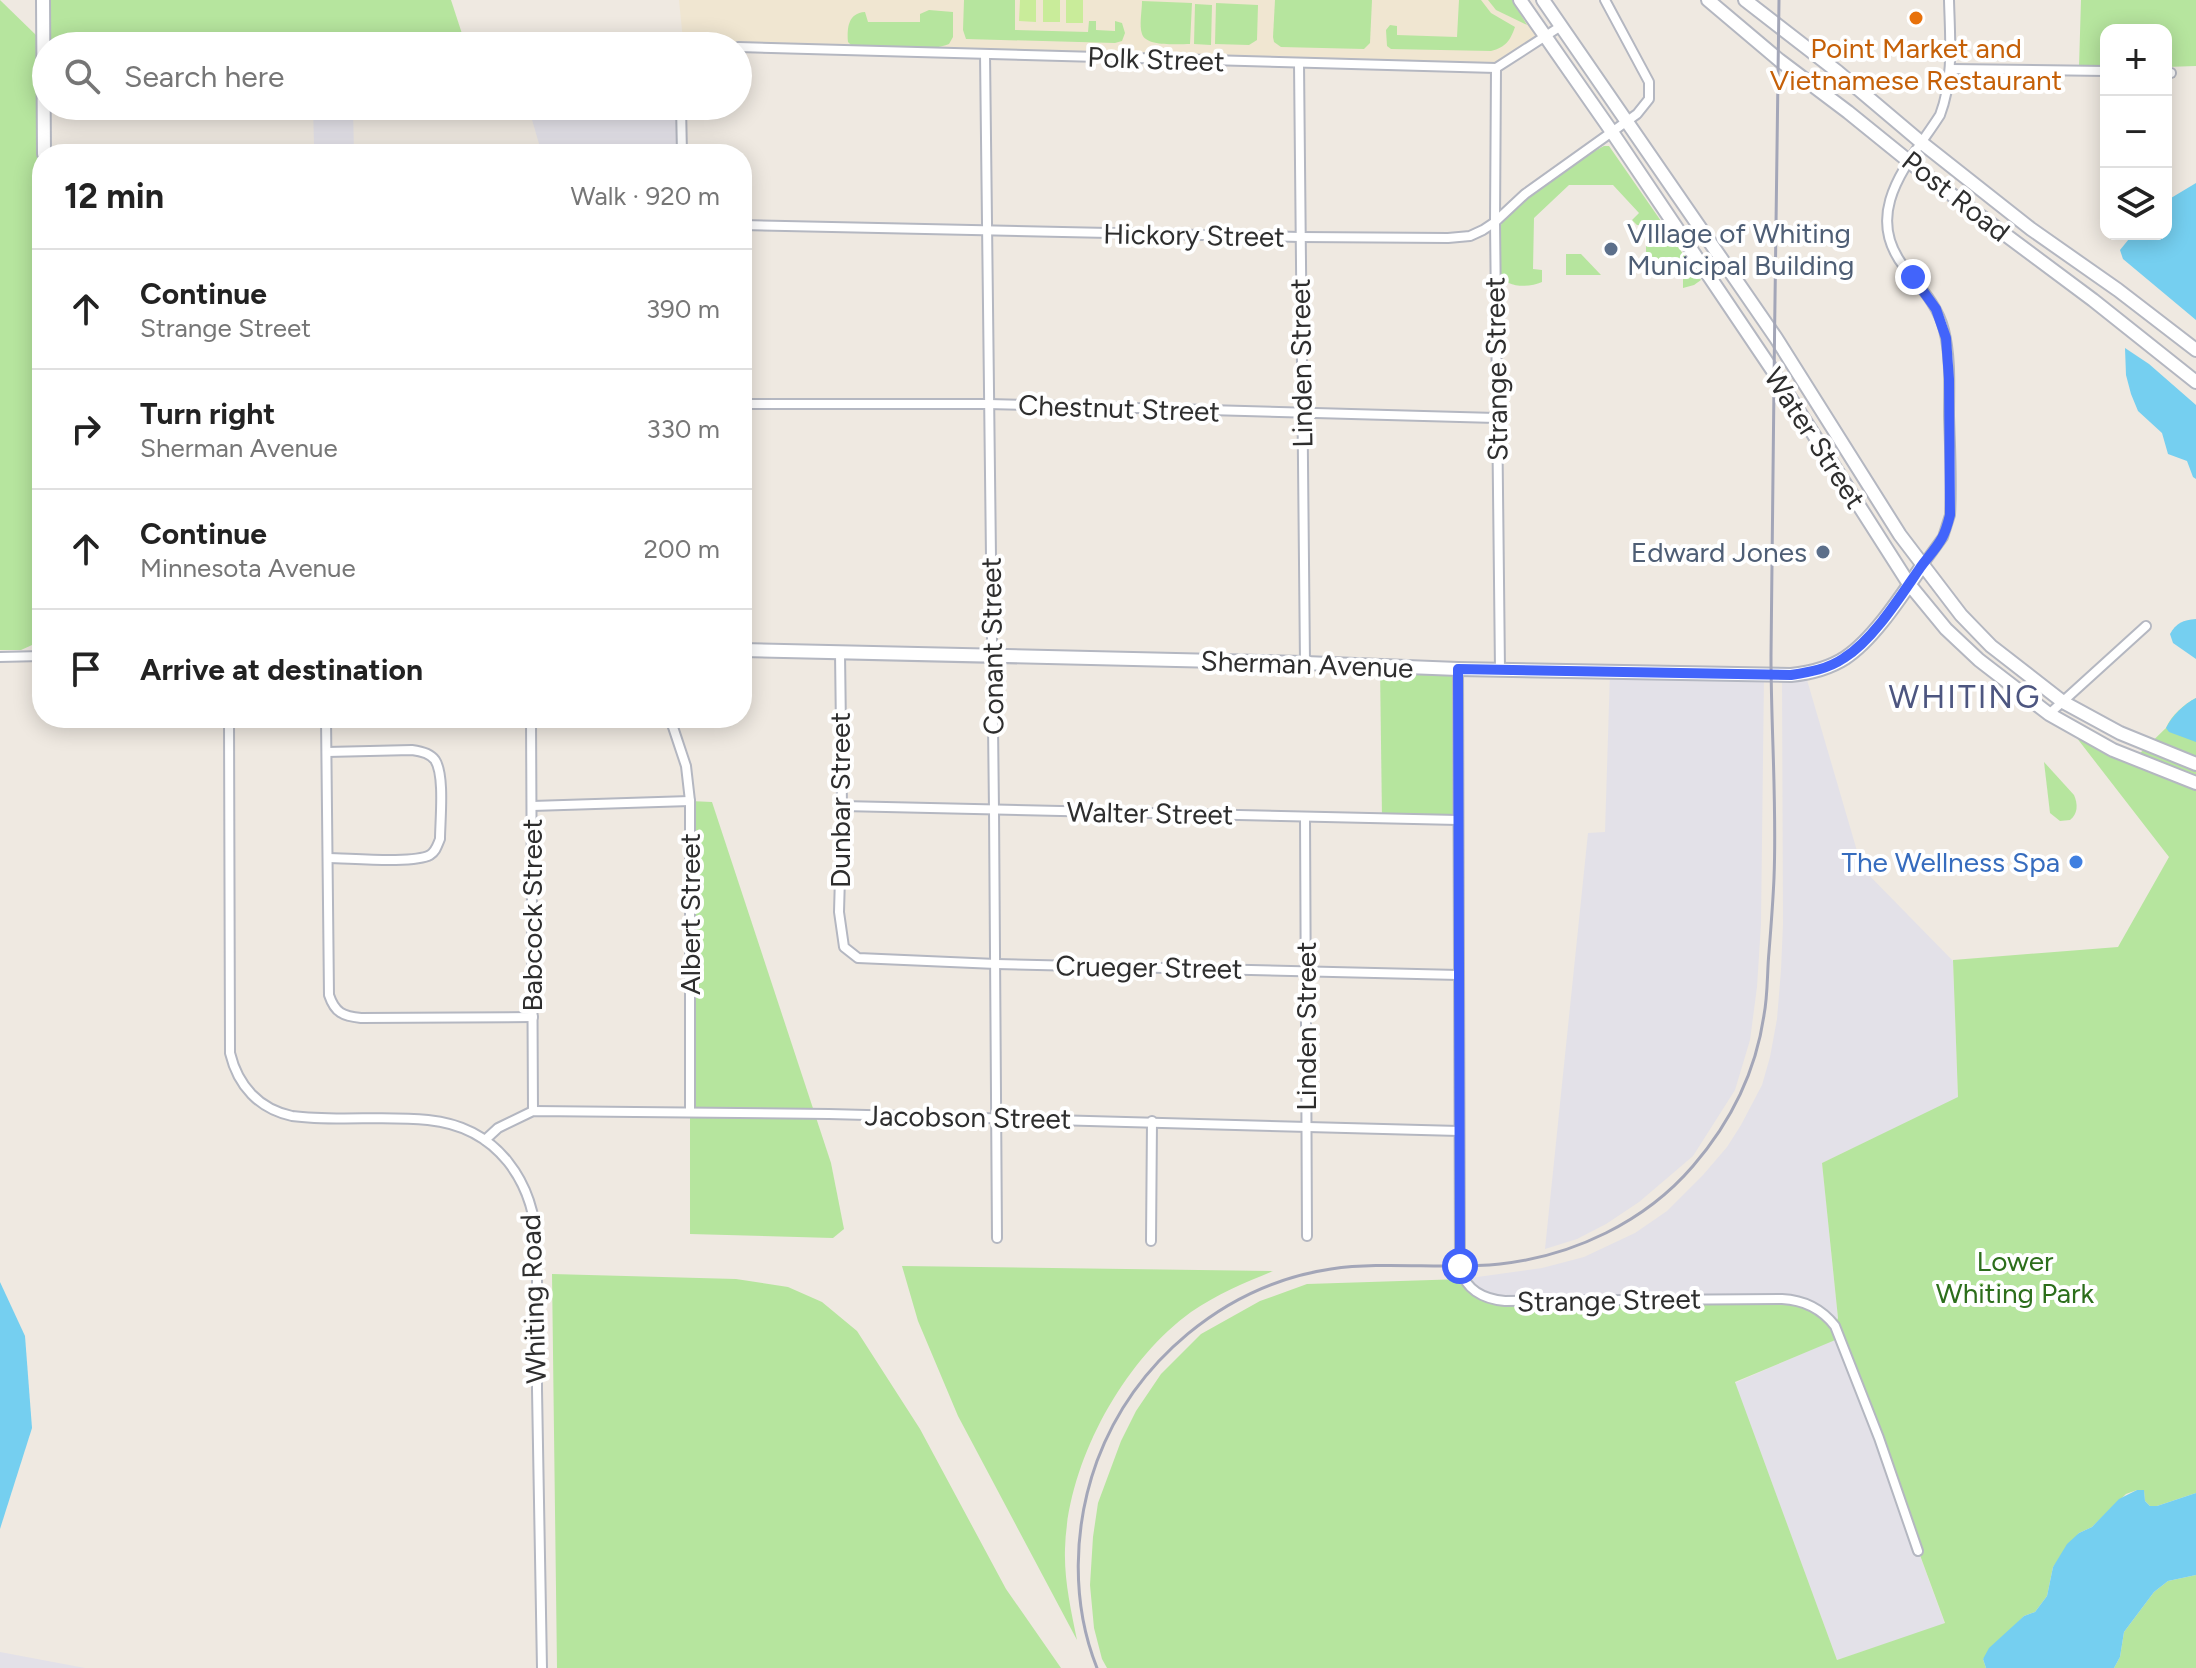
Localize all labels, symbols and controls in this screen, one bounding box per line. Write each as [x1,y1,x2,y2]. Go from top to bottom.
marker: Point Market and Vietnamese Restaurant [1907,9,1925,27]
map controls [2100,24,2172,240]
button: + [2100,24,2172,96]
place label: Point Market and Vietnamese Restaurant [1770,31,2062,97]
search box [32,32,752,120]
street label: Polk Street [1087,40,1225,78]
icon: search [60,54,104,98]
text: Search here [124,58,284,95]
button: − [2100,96,2172,168]
street label: Post Road [1895,143,2017,249]
button: layers [2100,168,2172,240]
text: 12 min [64,176,164,217]
text: Walk · 920 m [571,180,720,212]
street label: Hickory Street [1103,216,1285,254]
place label: VIllage of Whiting Municipal Building [1627,216,1854,282]
marker: VIllage of Whiting Municipal Building [1602,240,1620,258]
route end [1895,259,1931,295]
text: Continue [140,275,267,312]
street label: Strange Street [1477,277,1515,461]
street label: Linden Street [1283,278,1319,448]
icon: ahead [64,287,108,331]
text: 390 m [646,293,720,325]
text: Strange Street [140,312,311,344]
street label: Water Street [1757,361,1873,515]
street label: Chestnut Street [1018,387,1220,429]
text: Turn right [140,395,275,432]
icon: right [64,407,108,451]
text: 330 m [646,413,720,445]
text: Sherman Avenue [140,432,338,464]
text: Continue [140,515,267,552]
icon: ahead [64,527,108,571]
text: 200 m [644,533,720,565]
place label: Edward Jones [1631,535,1807,569]
marker: Edward Jones [1814,543,1832,561]
text: Minnesota Avenue [140,552,356,584]
street label: Conant Street [973,557,1011,735]
street label: Sherman Avenue [1200,643,1414,685]
icon: arrive [64,647,108,691]
text: Arrive at destination [140,651,423,688]
district label: WHITING [1889,678,2041,716]
street label: Dunbar Street [823,712,857,888]
street label: Walter Street [1066,795,1234,831]
street label: Babcock Street [515,818,549,1012]
street label: Albert Street [673,833,707,995]
place label: The Wellness Spa [1841,845,2060,879]
marker: The Wellness Spa [2067,853,2085,871]
street label: Linden Street [1289,941,1323,1111]
street label: Crueger Street [1055,948,1243,986]
street label: Jacobson Street [864,1098,1072,1136]
street label: Whiting Road [513,1214,553,1384]
park label: Lower Whiting Park [1936,1244,2095,1310]
route start [1442,1248,1478,1284]
street label: Strange Street [1517,1281,1701,1319]

